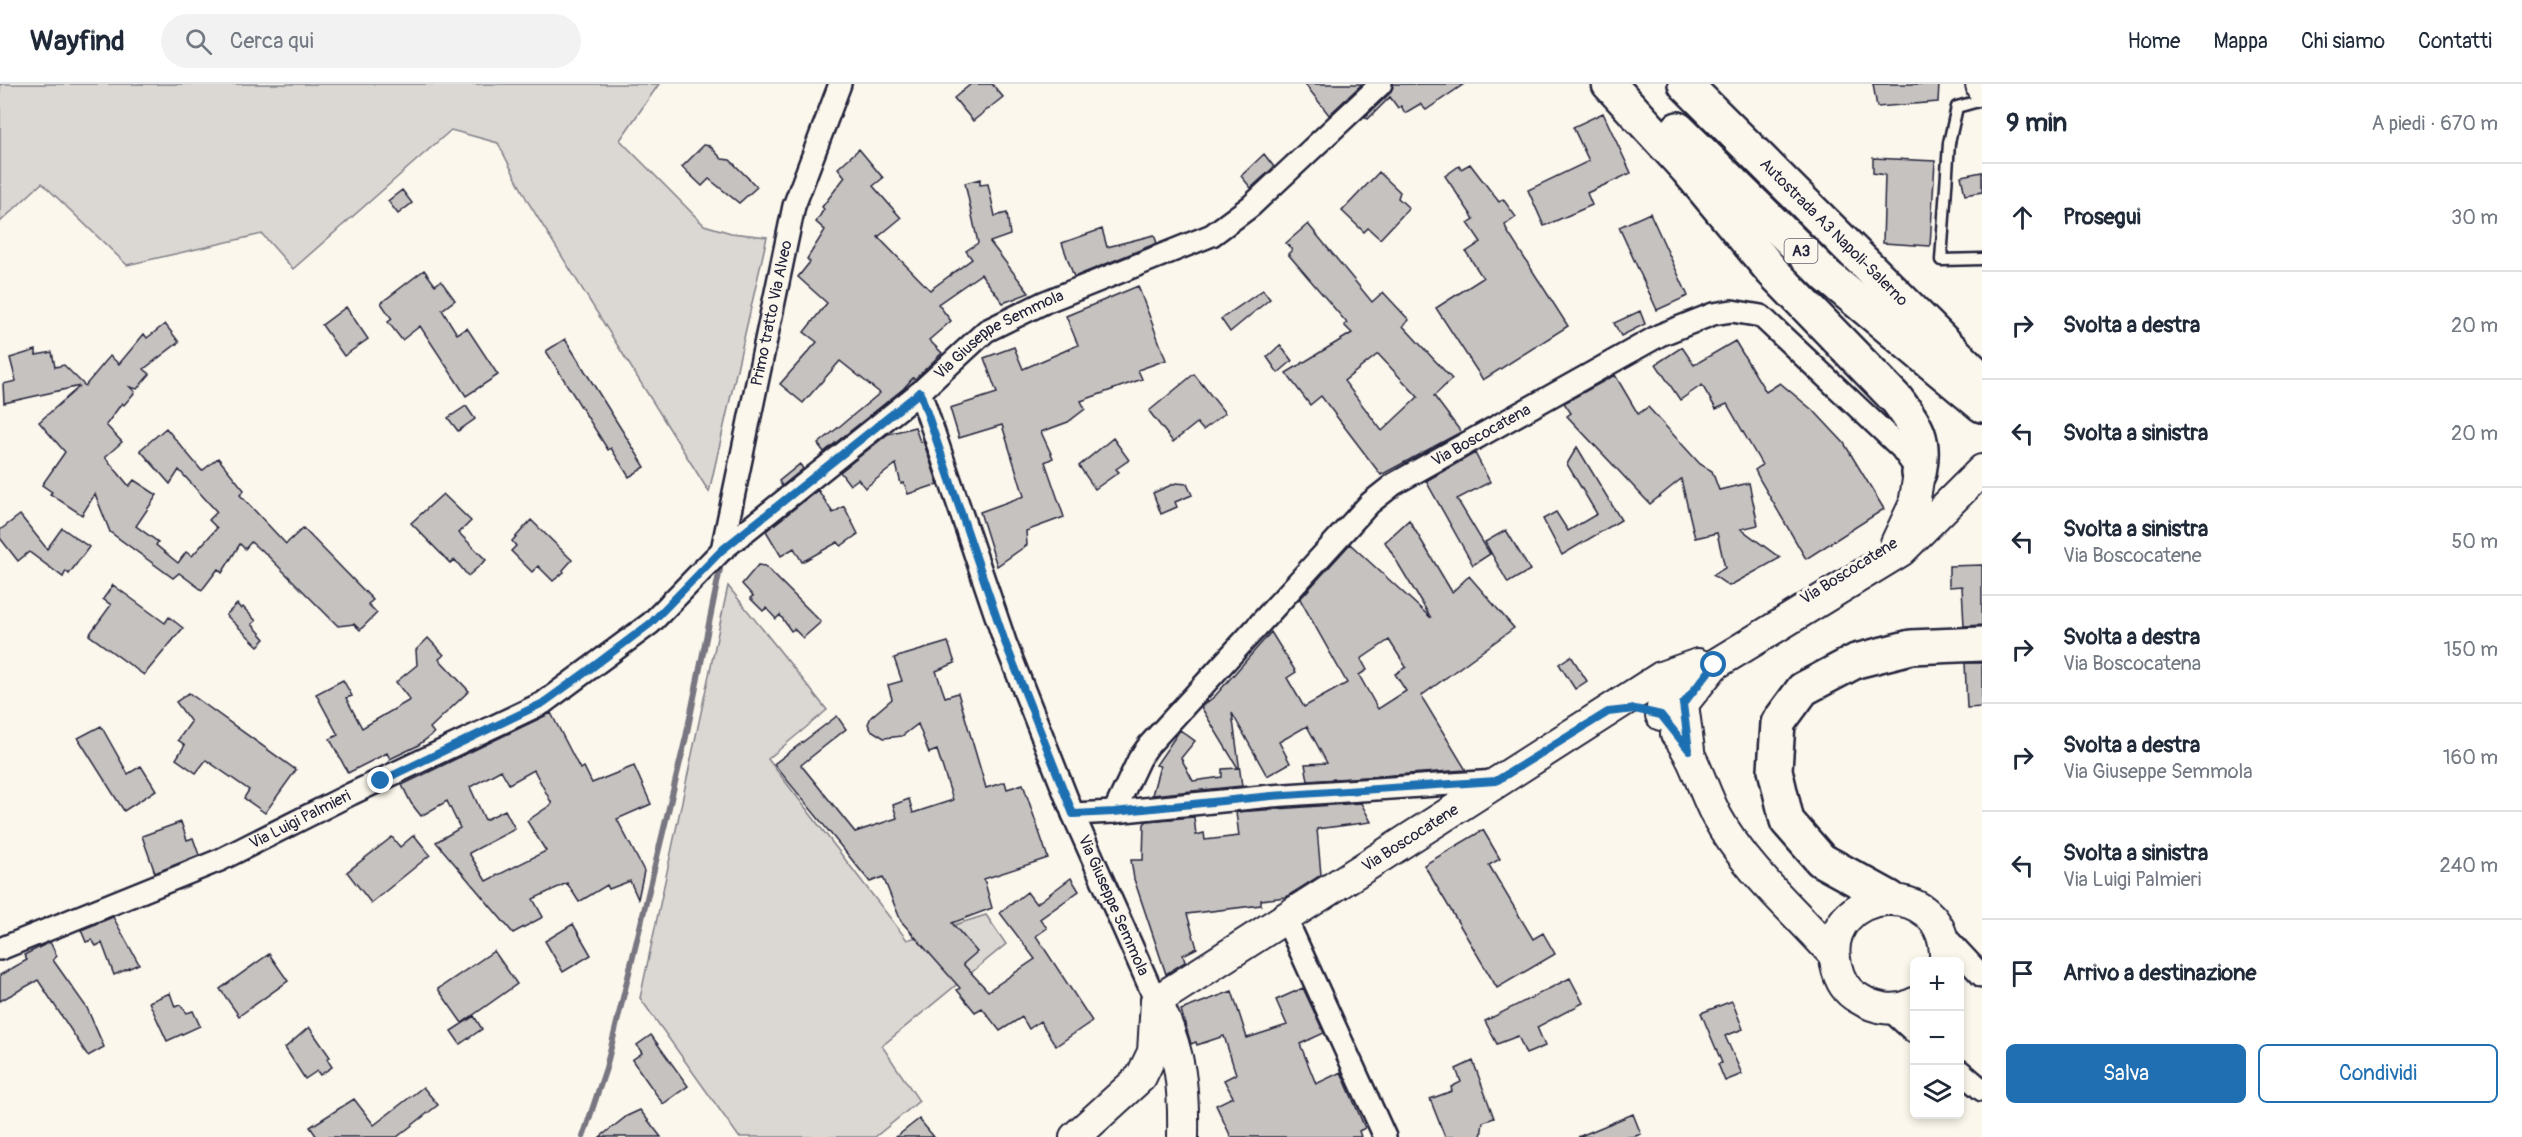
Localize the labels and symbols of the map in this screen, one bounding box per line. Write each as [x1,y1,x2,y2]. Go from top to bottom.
street label: Autostrada A3 Napoli-Salerno [1755,154,1911,310]
street label: Primo tratto Via Alveo [747,238,797,388]
road number: A3 [1784,239,1818,263]
street label: Via Giuseppe Semmola [930,286,1067,384]
street label: Via Boscocatena [1428,399,1534,471]
street label: Via Boscocatene [1797,533,1901,609]
route start [1700,651,1726,677]
route end [367,767,393,793]
street label: Via Luigi Palmieri [246,786,354,853]
street label: Via Boscocatene [1358,799,1462,876]
street label: Via Giuseppe Semmola [1074,832,1154,979]

